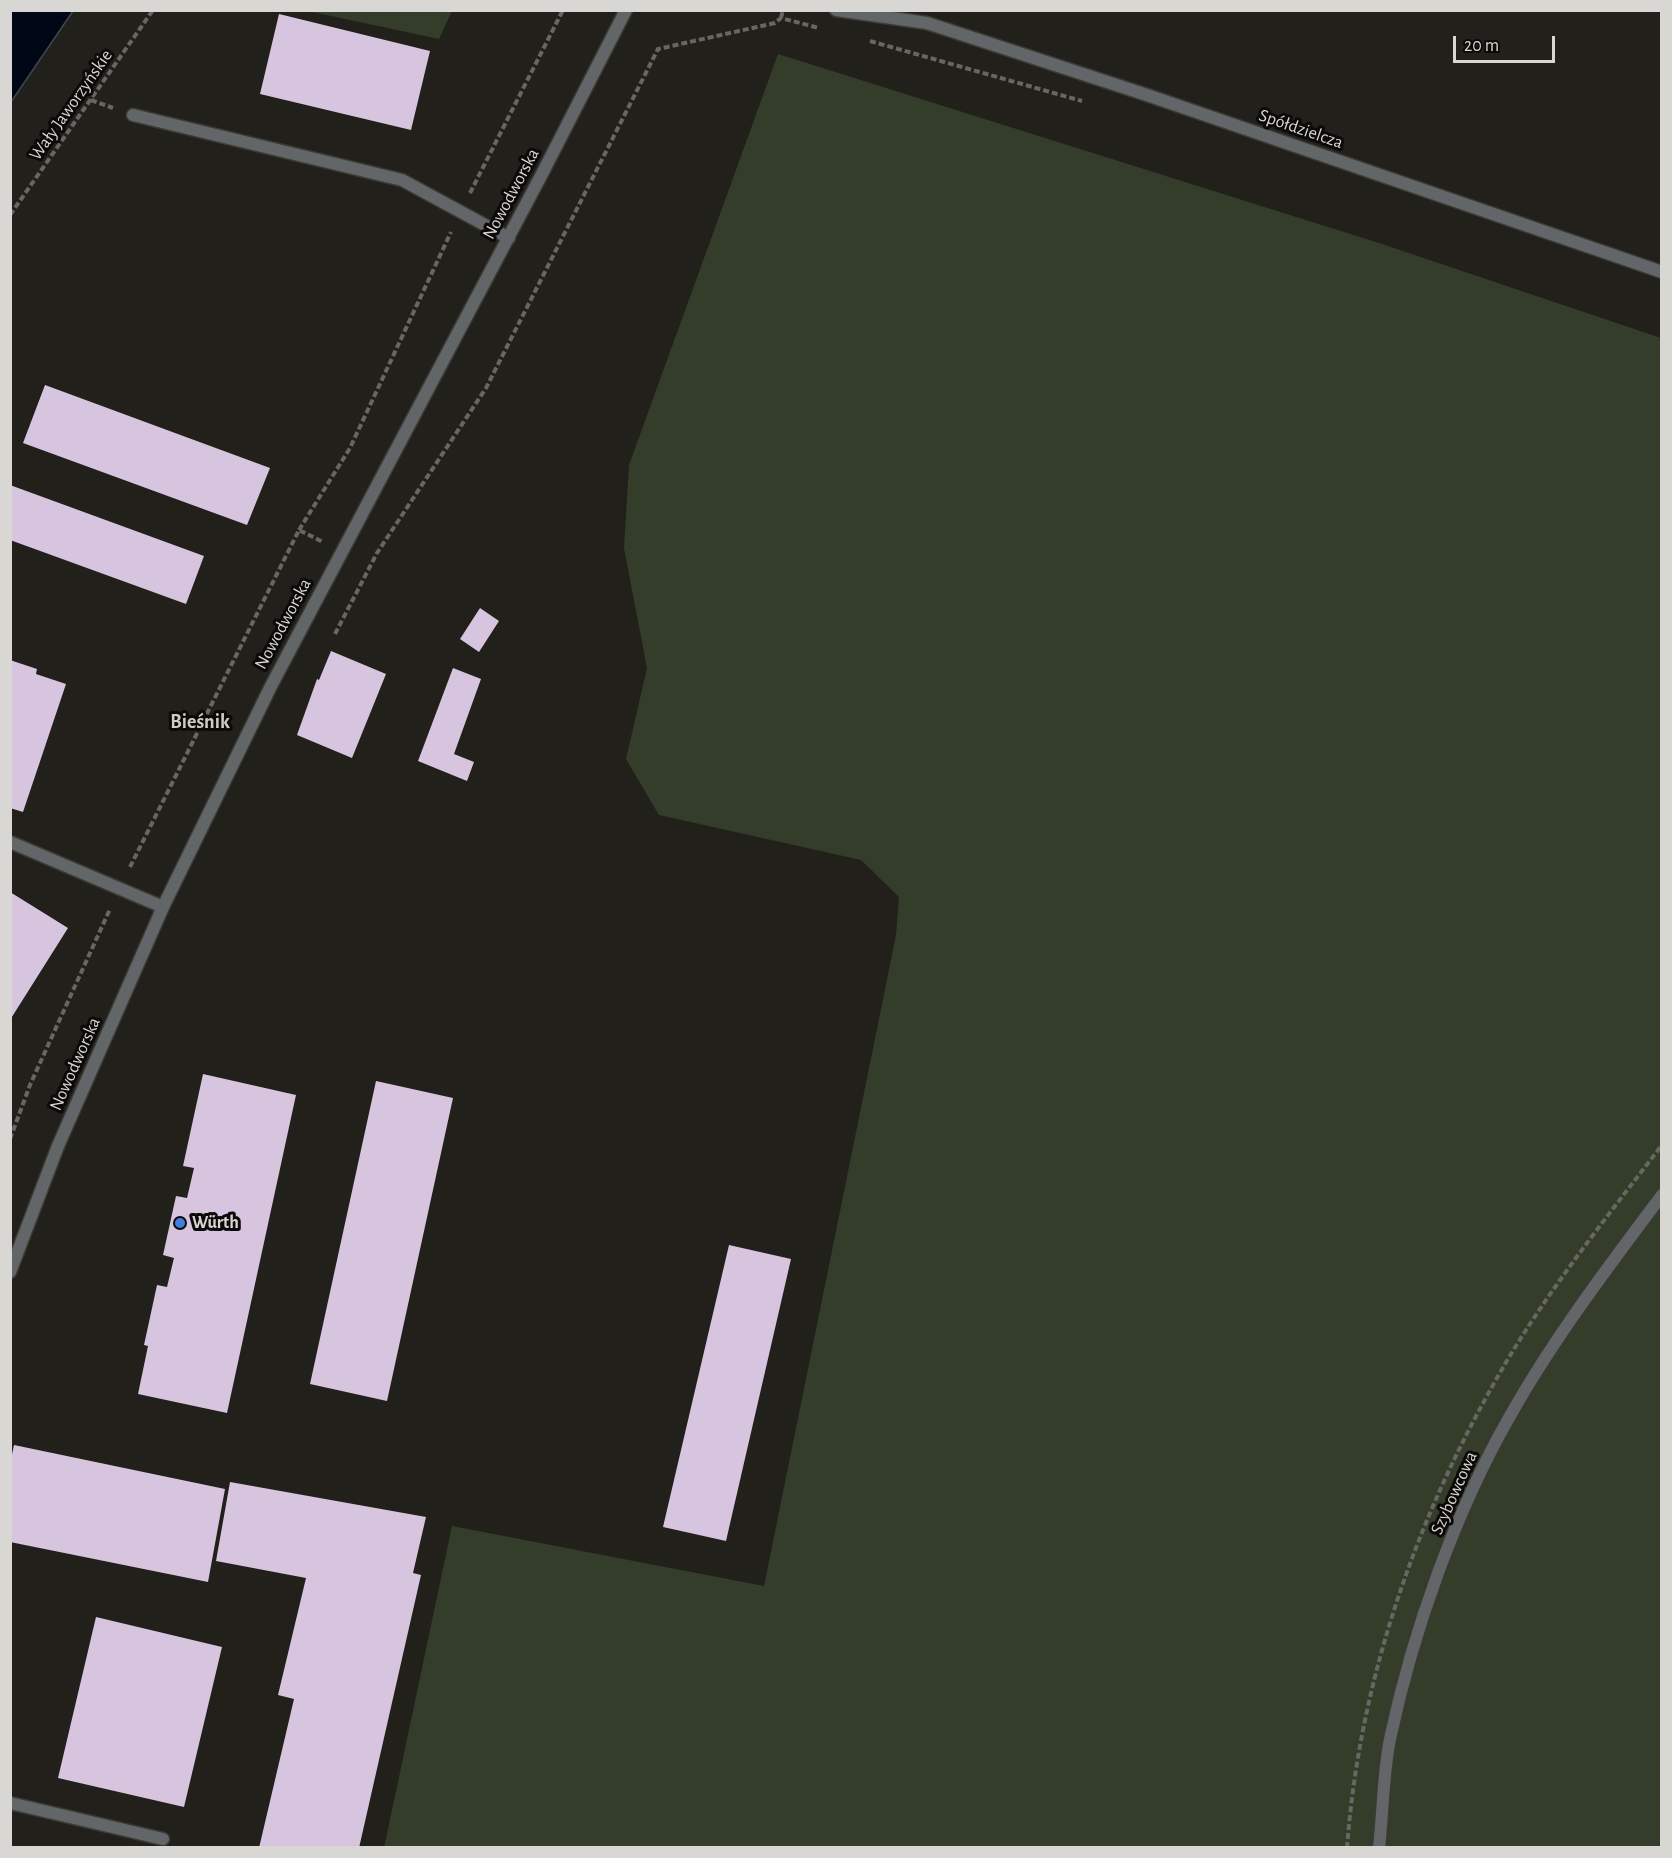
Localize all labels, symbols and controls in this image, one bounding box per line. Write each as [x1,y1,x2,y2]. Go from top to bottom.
scale bar [1456,24,1558,62]
text: 20 m [1464,37,1499,55]
street label: Wały Jaworzyńskie [25,45,117,165]
street label: Spółdzielcza [1256,105,1346,153]
street label: Nowodworska [478,145,544,243]
street label: Nowodworska [250,575,316,673]
district label: Bieśnik [170,710,230,734]
street label: Nowodworska [45,1014,105,1114]
place label: Würth [192,1212,239,1234]
marker: Würth [173,1216,187,1230]
street label: Szybowcowa [1426,1448,1482,1538]

